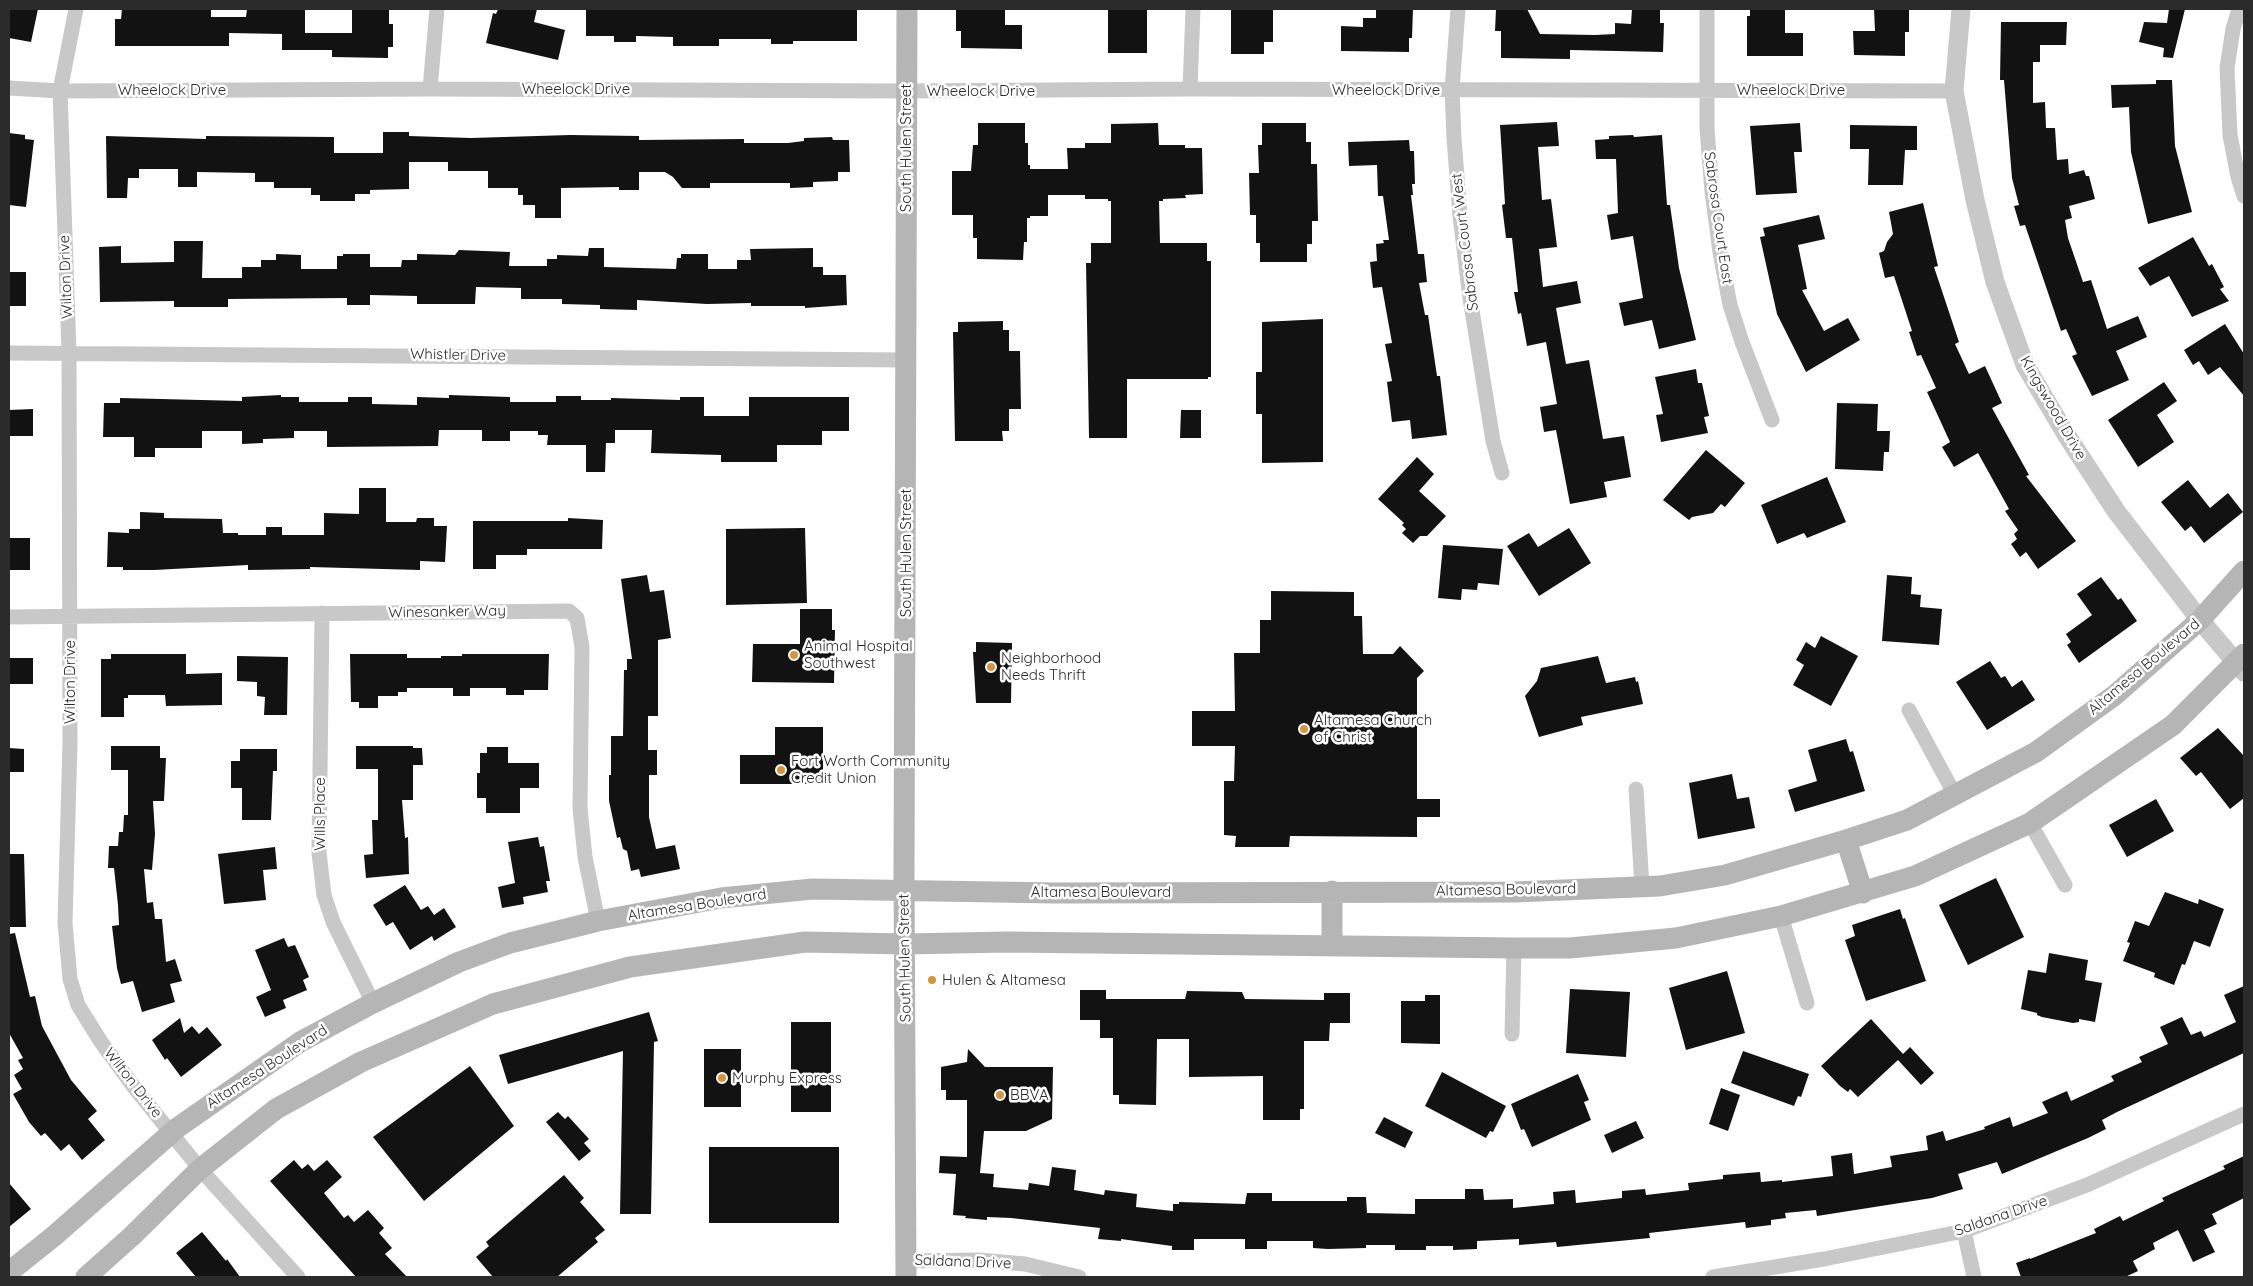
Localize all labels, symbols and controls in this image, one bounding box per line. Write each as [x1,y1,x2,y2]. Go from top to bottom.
street label: Wheelock Drive [522,80,630,98]
street label: Wheelock Drive [118,81,226,99]
street label: Wheelock Drive [1332,81,1440,99]
street label: Wheelock Drive [1737,81,1845,99]
street label: Wheelock Drive [927,82,1035,100]
street label: South Hulen Street [897,84,915,212]
street label: Sabrosa Court East [1700,151,1736,285]
street label: Sabrosa Court West [1448,172,1482,312]
street label: Wilton Drive [56,235,76,319]
street label: Whistler Drive [410,345,506,365]
street label: Kingswood Drive [2016,353,2090,463]
street label: South Hulen Street [897,489,915,617]
street label: Winesanker Way [388,602,506,622]
street label: Altamesa Boulevard [2084,615,2204,719]
place label: Animal Hospital Southwest [804,637,913,672]
street label: Wilton Drive [61,640,79,724]
marker: Animal Hospital Southwest [788,649,800,661]
place label: Neighborhood Needs Thrift [1001,649,1101,684]
marker: Neighborhood Needs Thrift [985,661,997,673]
place label: Altamesa Church of Christ [1314,711,1432,746]
marker: Altamesa Church of Christ [1298,723,1310,735]
place label: Fort Worth Community Credit Union [791,752,950,787]
marker: Fort Worth Community Credit Union [775,764,787,776]
street label: Wills Place [311,777,329,851]
street label: Altamesa Boulevard [1436,880,1576,900]
street label: Altamesa Boulevard [1031,883,1171,901]
street label: Altamesa Boulevard [626,885,768,925]
street label: South Hulen Street [895,894,915,1022]
place label: Hulen & Altamesa [942,971,1066,989]
marker: Hulen & Altamesa [926,974,938,986]
street label: Altamesa Boulevard [203,1021,331,1113]
street label: Wilton Drive [100,1044,166,1122]
place label: Murphy Express [732,1069,842,1087]
marker: Murphy Express [716,1072,728,1084]
place label: BBVA [1010,1086,1049,1104]
marker: BBVA [994,1089,1006,1101]
street label: Saldana Drive [1952,1192,2050,1240]
street label: Saldana Drive [914,1251,1012,1273]

